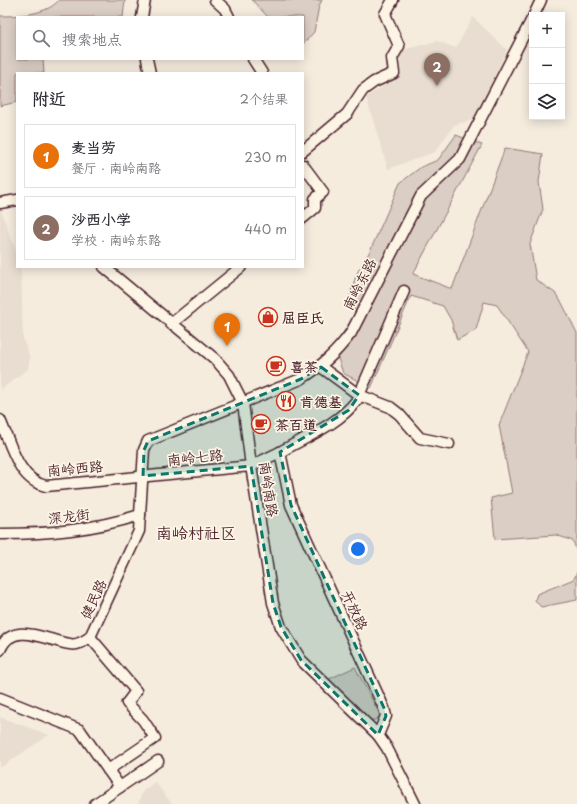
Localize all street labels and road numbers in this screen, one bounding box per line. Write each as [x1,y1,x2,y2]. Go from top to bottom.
street label: 南岭东路 [337,254,381,314]
street label: 南岭七路 [166,444,224,470]
street label: 南岭西路 [46,455,104,481]
street label: 南岭南路 [254,460,284,518]
street label: 深龙街 [47,503,91,529]
street label: 健民路 [75,576,111,622]
street label: 开放路 [337,587,373,633]

